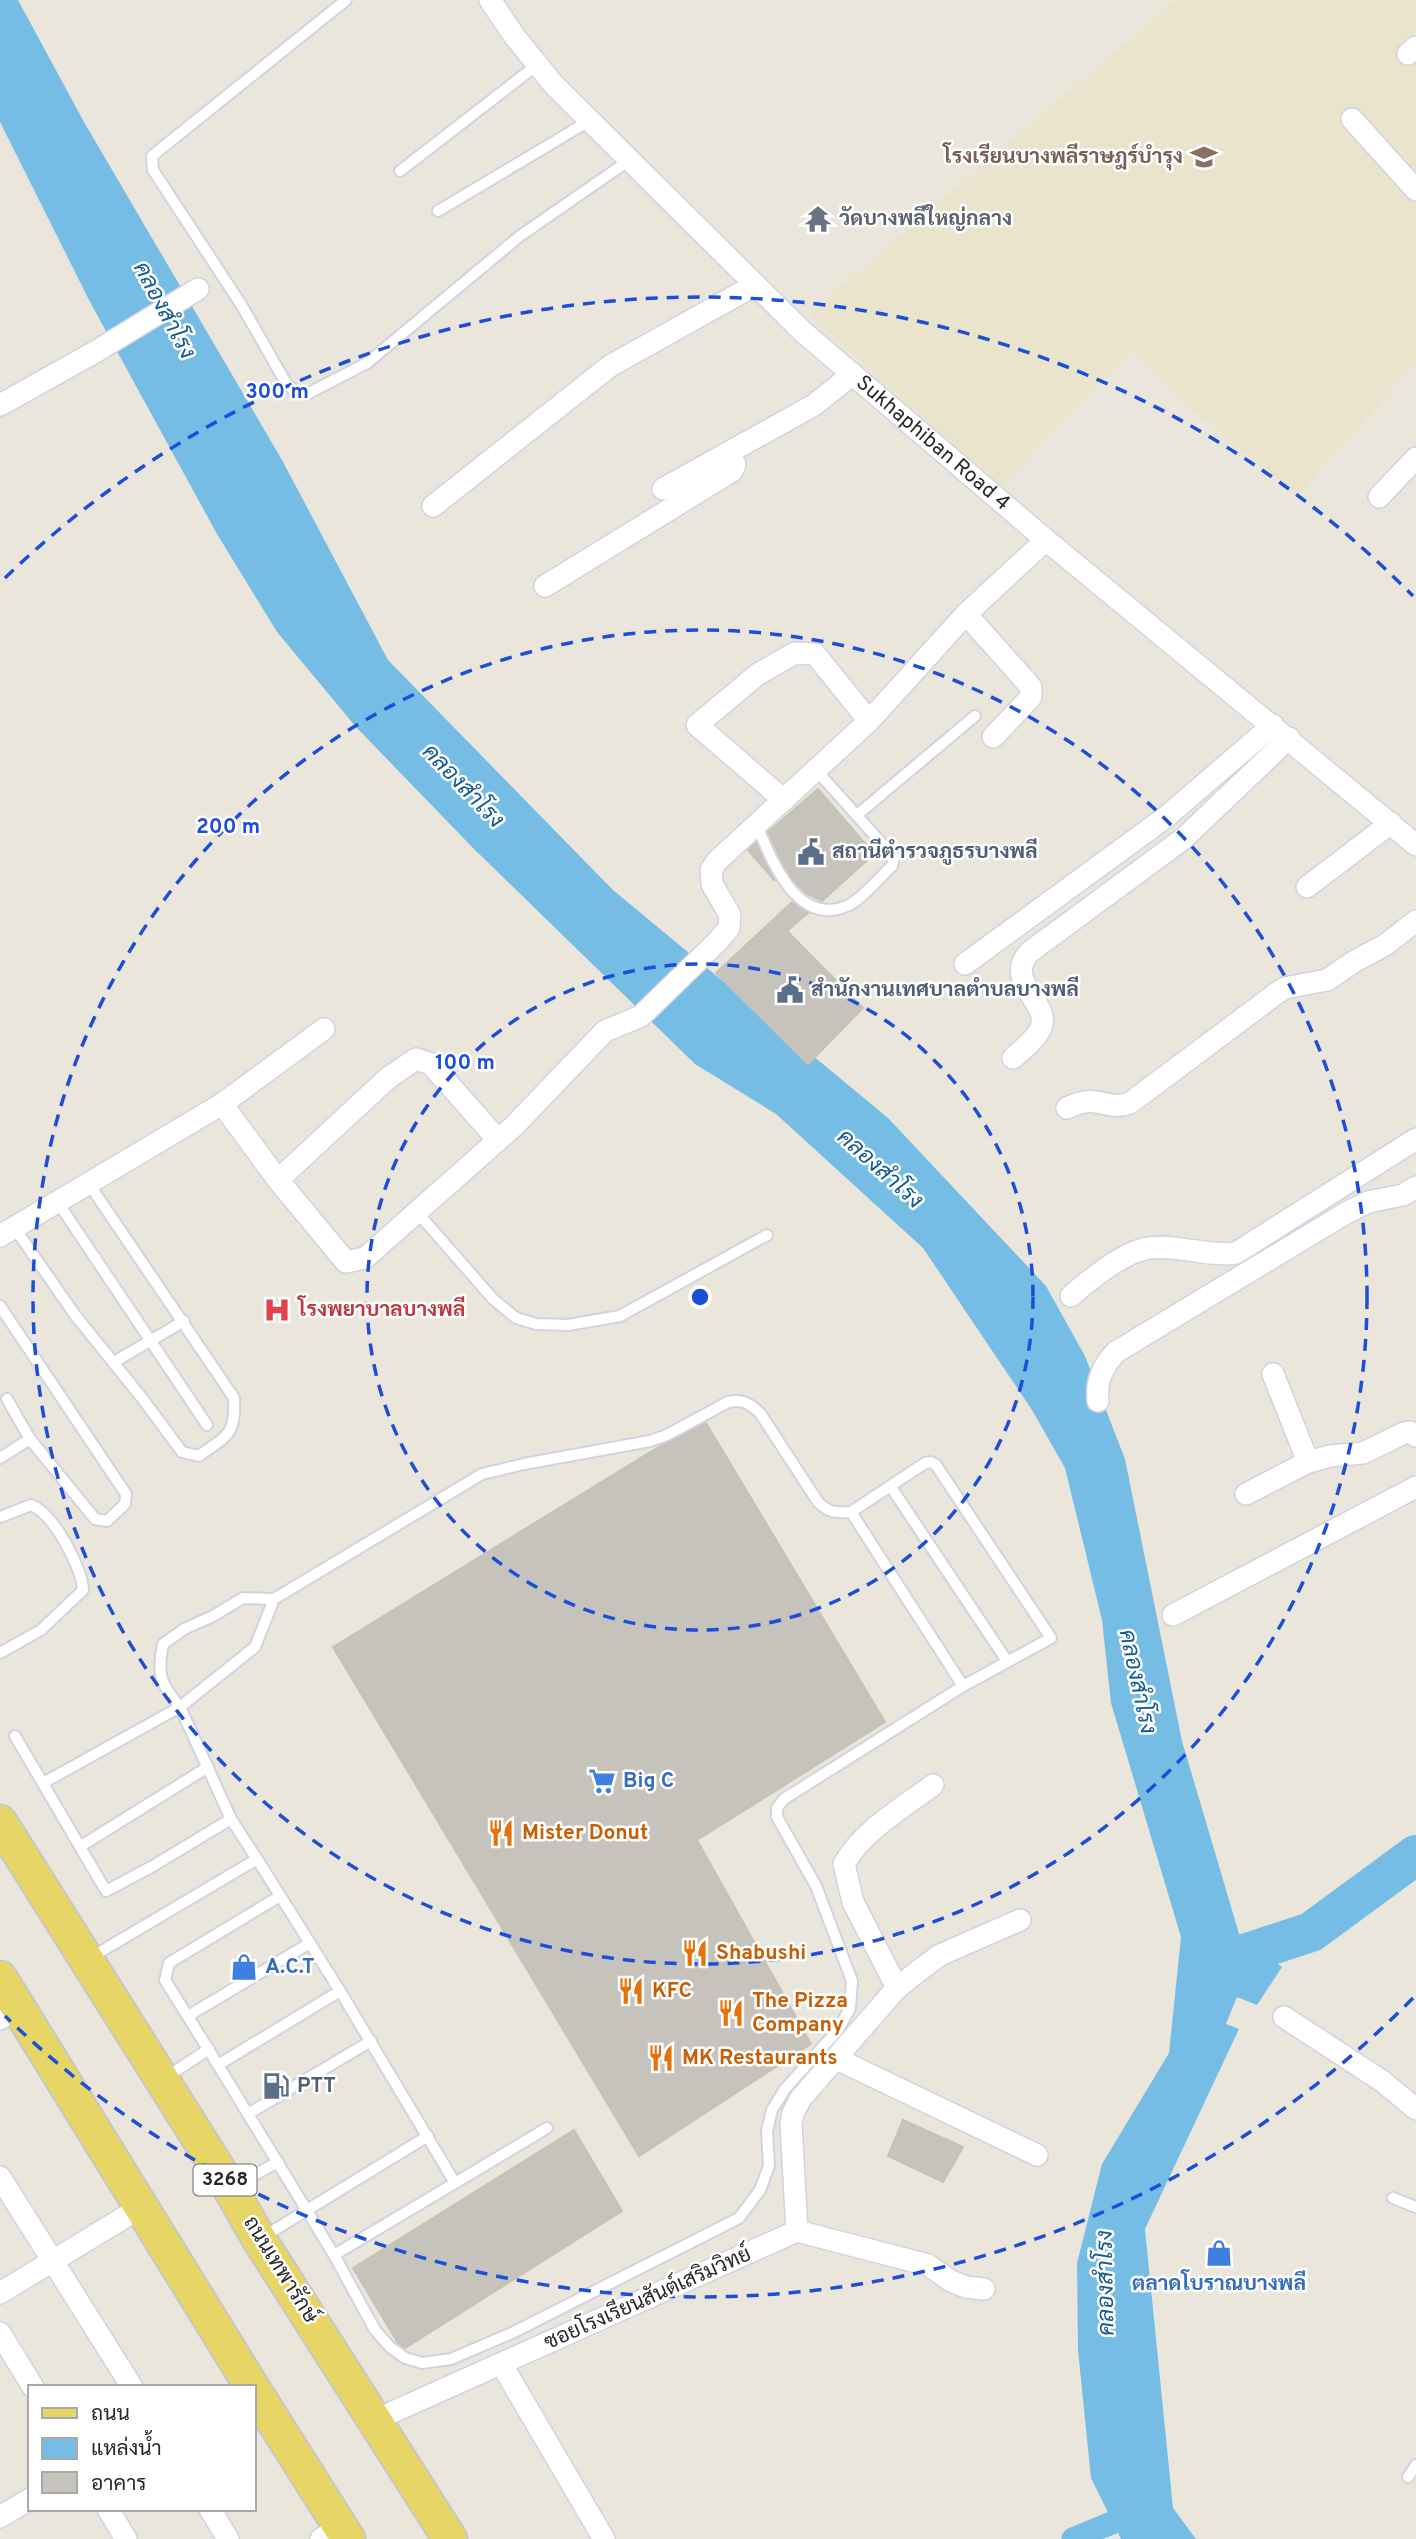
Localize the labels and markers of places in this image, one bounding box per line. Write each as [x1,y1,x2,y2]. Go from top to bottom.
place label: โรงเรียนบางพลีราษฎร์บำรุง [941,142,1183,171]
school or university icon: โรงเรียนบางพลีราษฎร์บำรุง [1189,142,1219,172]
temple icon: วัดบางพลีใหญ่กลาง [803,204,833,234]
place label: วัดบางพลีใหญ่กลาง [839,204,1012,233]
public building icon: สถานีตำรวจภูธรบางพลี [796,837,826,867]
place label: สถานีตำรวจภูธรบางพลี [832,838,1038,866]
public building icon: สำนักงานเทศบาลตำบลบางพลี [775,975,805,1005]
place label: สำนักงานเทศบาลตำบลบางพลี [811,976,1079,1004]
centre of rings [688,1285,712,1309]
hospital icon: โรงพยาบาลบางพลี [262,1295,292,1325]
place label: โรงพยาบาลบางพลี [296,1295,465,1324]
supermarket icon: Big C [587,1766,617,1796]
place label: Big C [623,1768,674,1795]
restaurant icon: Mister Donut [486,1818,516,1848]
place label: Mister Donut [522,1820,648,1847]
restaurant icon: Shabushi [680,1938,710,1968]
place label: Shabushi [716,1940,806,1967]
shop icon: A.C.T [229,1952,259,1982]
place label: A.C.T [265,1954,315,1981]
restaurant icon: KFC [616,1976,646,2006]
place label: KFC [652,1978,692,2005]
place label: The Pizza Company [752,1988,848,2039]
restaurant icon: The Pizza Company [716,1998,746,2028]
restaurant icon: MK Restaurants [646,2043,676,2073]
place label: MK Restaurants [682,2045,838,2072]
fuel station icon: PTT [261,2071,291,2101]
place label: PTT [297,2073,336,2100]
shop icon: ตลาดโบราณบางพลี [1204,2238,1234,2268]
place label: ตลาดโบราณบางพลี [1132,2269,1306,2298]

